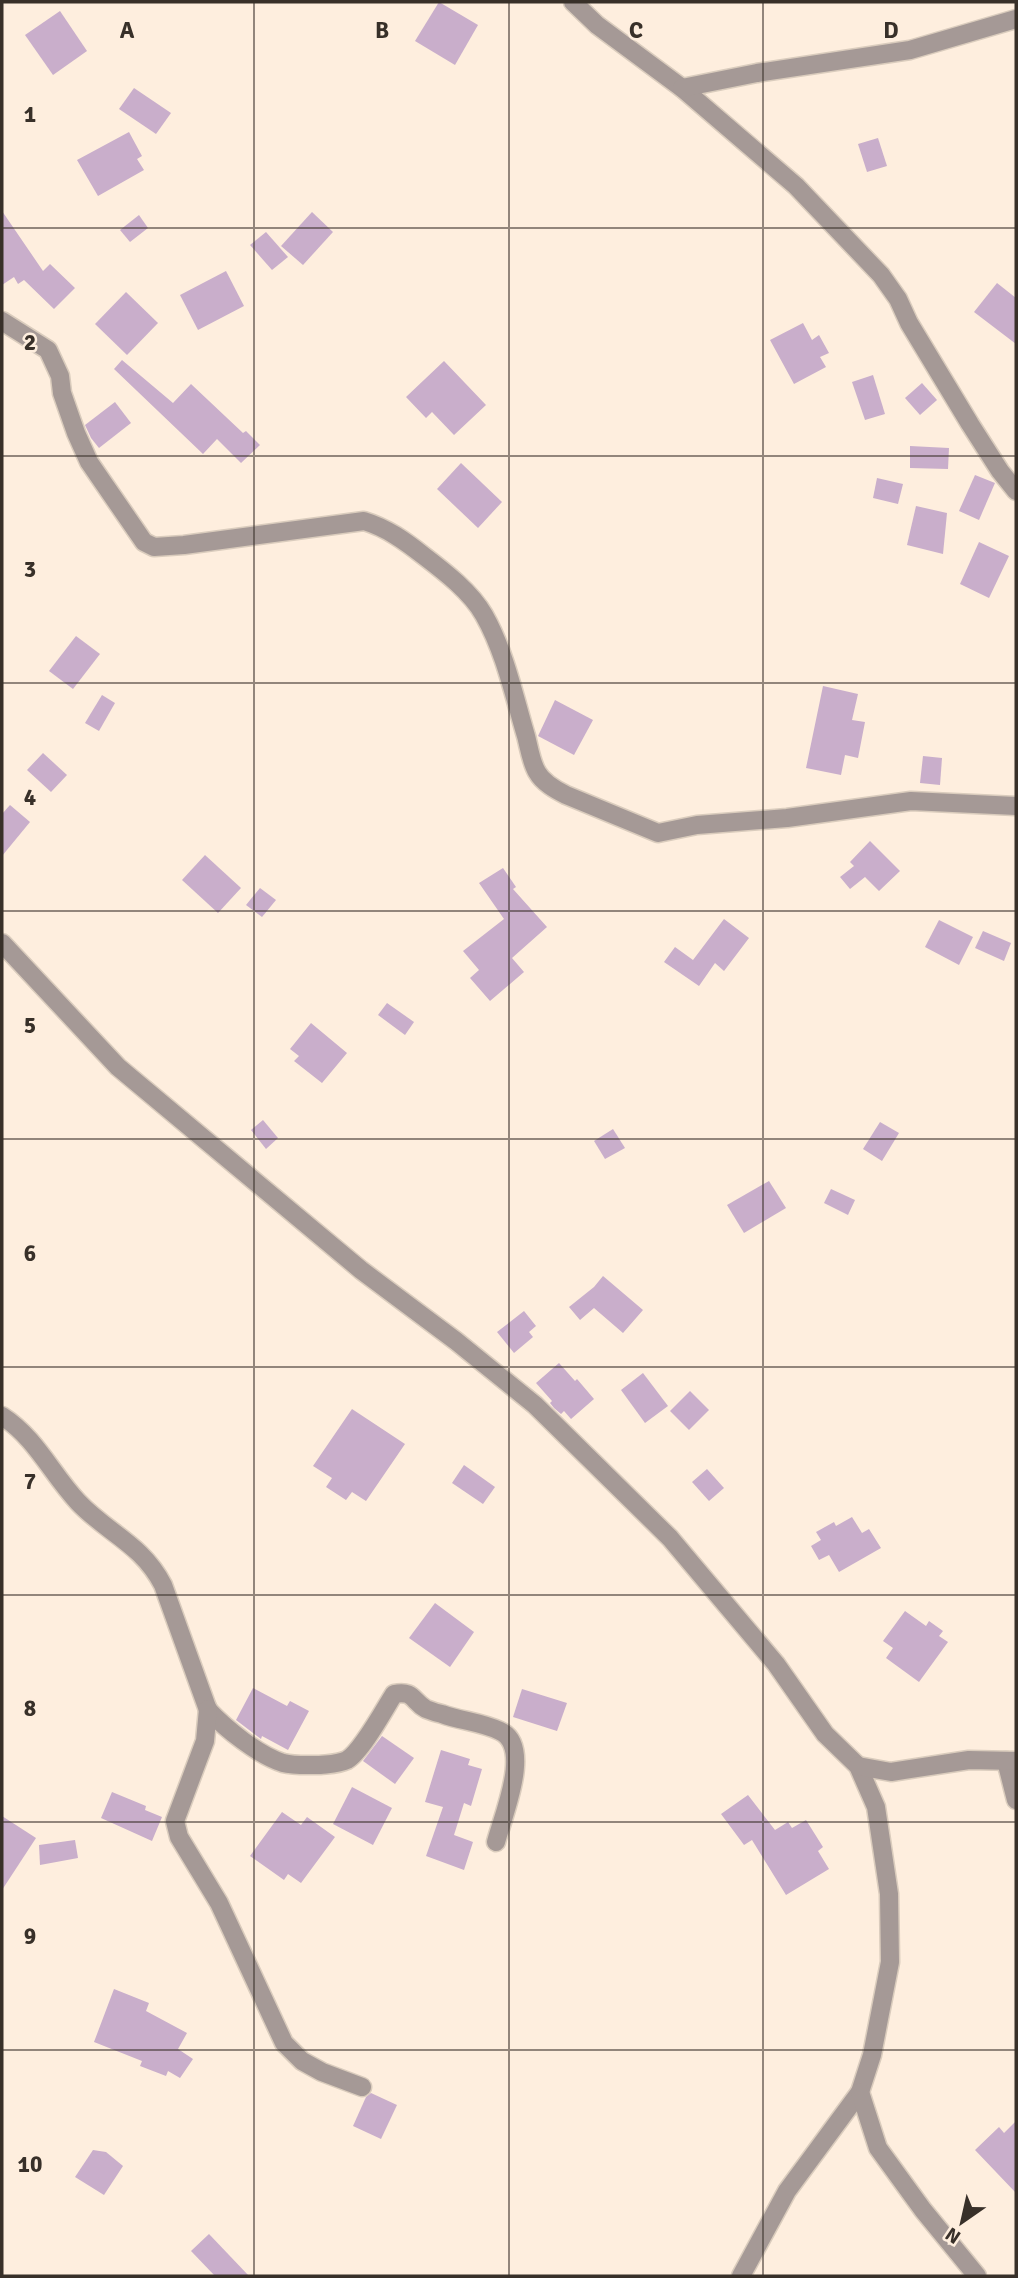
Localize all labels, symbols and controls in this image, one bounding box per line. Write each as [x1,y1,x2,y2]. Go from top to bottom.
text: A [120,16,135,45]
text: B [375,16,389,45]
text: C [629,16,643,45]
text: D [883,16,899,45]
text: 1 [24,100,36,129]
text: 2 [24,328,36,357]
text: 3 [24,555,36,584]
text: 4 [24,783,36,812]
text: 5 [24,1011,36,1040]
text: 6 [24,1239,36,1268]
text: 7 [24,1467,36,1496]
text: 8 [24,1694,36,1723]
text: 9 [24,1922,36,1951]
text: 10 [18,2150,42,2179]
north arrow [927,2187,997,2257]
text: N [941,2222,965,2249]

